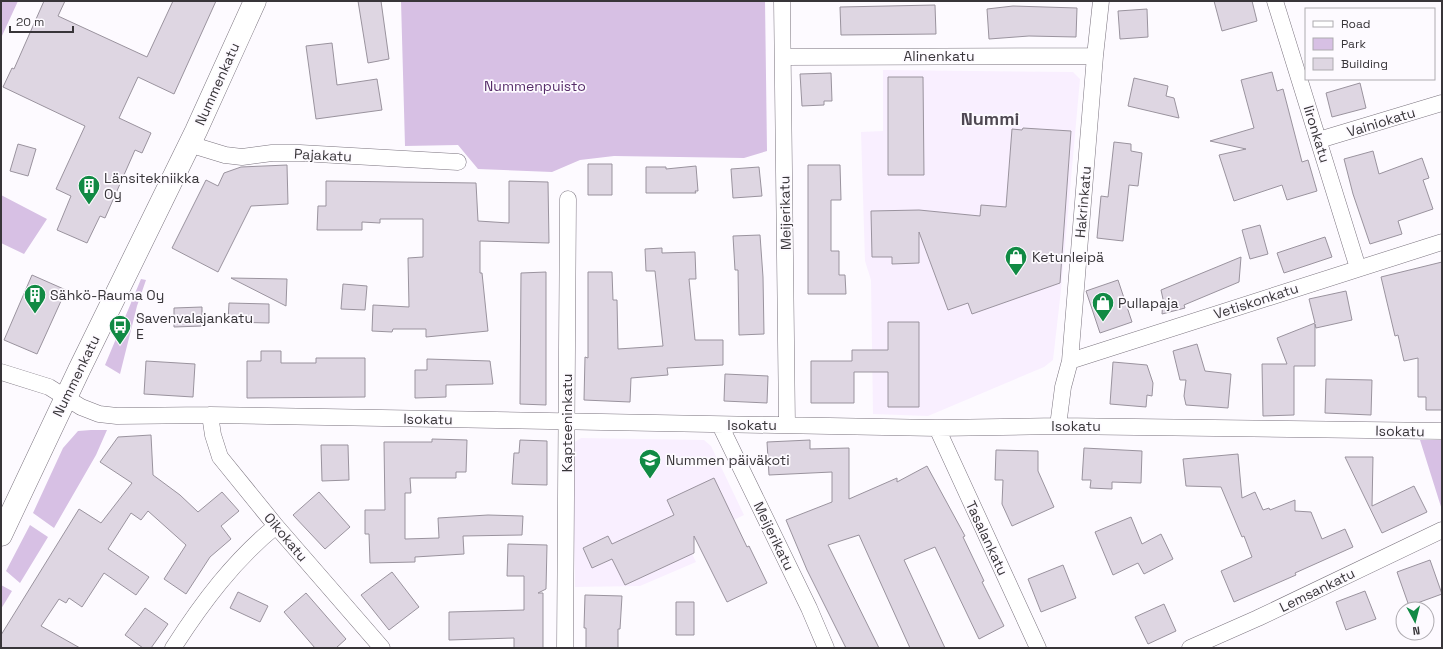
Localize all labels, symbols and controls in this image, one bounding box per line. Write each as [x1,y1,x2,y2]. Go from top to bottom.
scale bar [10,8,73,34]
legend [1305,8,1435,80]
text: 20 m [16,14,44,30]
text: Road [1341,16,1370,32]
text: Park [1341,36,1366,52]
street label: Nummenkatu [191,40,243,128]
street label: Alinenkatu [903,47,975,65]
text: Building [1341,56,1388,72]
park label: Nummenpuisto [484,77,586,95]
street label: Iironkatu [1300,103,1334,165]
street label: Vainiokatu [1345,103,1417,141]
district label: Nummi [961,107,1019,130]
street label: Pajakatu [294,144,352,166]
street label: Hakrinkatu [1071,165,1095,239]
place label: Länsitekniikka Oy [104,169,200,203]
building icon: Länsitekniikka Oy [76,173,102,206]
street label: Meijerikatu [775,176,795,250]
shop icon: Ketunleipä [1003,244,1029,277]
place label: Ketunleipä [1032,248,1104,266]
street label: Vetiskonkatu [1211,279,1301,323]
building icon: Sähkö-Rauma Oy [22,282,48,315]
place label: Sähkö-Rauma Oy [50,286,164,304]
shop icon: Pullapaja [1090,290,1116,323]
place label: Pullapaja [1118,294,1178,312]
place label: Savenvalajankatu E [136,309,253,343]
bus stop icon: Savenvalajankatu E [107,313,133,346]
street label: Nummenkatu [48,332,104,420]
street label: Kapteeninkatu [558,374,576,472]
street label: Isokatu [403,410,453,428]
street label: Isokatu [727,416,777,434]
street label: Isokatu [1051,417,1101,435]
street label: Isokatu [1375,422,1425,440]
school or university icon: Nummen päiväkoti [637,447,663,480]
place label: Nummen päiväkoti [666,451,790,469]
street label: Tasalankatu [962,498,1012,578]
street label: Meijerikatu [750,499,798,573]
street label: Oikokatu [260,509,312,565]
street label: Lemsankatu [1276,564,1358,616]
north arrow [1395,601,1435,641]
text: N [1412,624,1421,638]

